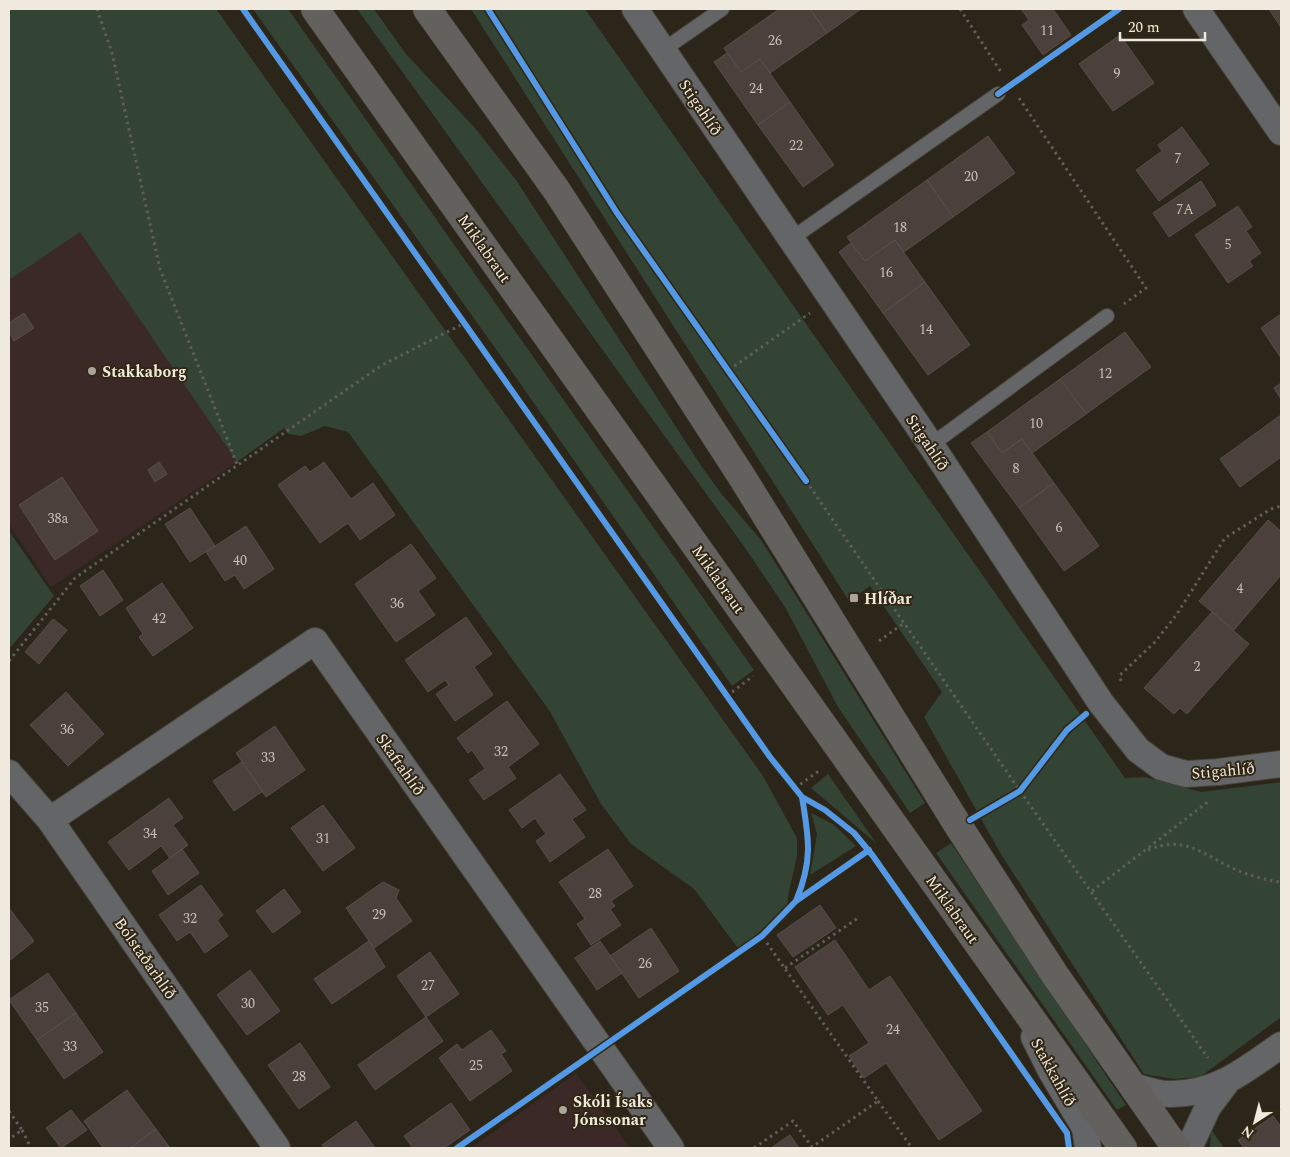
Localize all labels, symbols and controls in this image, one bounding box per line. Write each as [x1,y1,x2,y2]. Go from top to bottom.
scale bar [1120,10,1205,42]
text: 20 m [1128,16,1160,39]
house number: 11 [1040,20,1054,41]
house number: 26 [768,30,782,51]
house number: 9 [1114,63,1121,84]
street label: Stigahlíð [672,75,728,141]
house number: 24 [749,78,763,99]
house number: 22 [789,135,803,156]
house number: 7 [1175,148,1182,169]
house number: 20 [964,166,978,187]
house number: 7A [1176,199,1194,220]
street label: Miklabraut [452,209,517,288]
house number: 18 [893,217,907,238]
house number: 5 [1225,234,1232,255]
house number: 16 [879,262,893,283]
house number: 14 [919,319,933,340]
place label: Stakkaborg [102,360,187,384]
house number: 12 [1098,363,1112,384]
marker: Stakkaborg [86,365,98,377]
street label: Stigahlíð [899,410,955,476]
house number: 10 [1029,413,1043,434]
house number: 8 [1013,458,1020,479]
house number: 38a [48,508,69,529]
house number: 6 [1056,517,1063,538]
street label: Miklabraut [686,540,751,619]
house number: 40 [233,550,247,571]
house number: 4 [1237,578,1244,599]
place label: Hlíðar [864,587,912,611]
marker: Hlíðar [848,592,860,604]
house number: 36 [390,593,404,614]
house number: 42 [152,608,166,629]
house number: 2 [1194,656,1201,677]
house number: 36 [60,719,74,740]
street label: Skaftahlíð [370,728,431,801]
house number: 32 [494,741,508,762]
house number: 33 [261,747,275,768]
street label: Stigahlíð [1190,756,1256,786]
house number: 34 [143,823,157,844]
house number: 31 [316,828,330,849]
street label: Miklabraut [920,870,985,949]
house number: 28 [588,883,602,904]
house number: 29 [372,904,386,925]
house number: 32 [183,908,197,929]
street label: Bólstaðarhlíð [108,913,182,1004]
house number: 26 [638,953,652,974]
house number: 27 [421,975,435,996]
house number: 30 [241,993,255,1014]
house number: 35 [35,997,49,1018]
house number: 24 [886,1019,900,1040]
street label: Stakkahlíð [1024,1034,1082,1111]
house number: 33 [63,1036,77,1057]
house number: 25 [469,1055,483,1076]
house number: 28 [292,1066,306,1087]
place label: Skóli Ísaks Jónssonar [573,1090,653,1132]
north arrow [1230,1097,1280,1147]
marker: Skóli Ísaks Jónssonar [557,1104,569,1116]
text: N [1237,1120,1258,1144]

